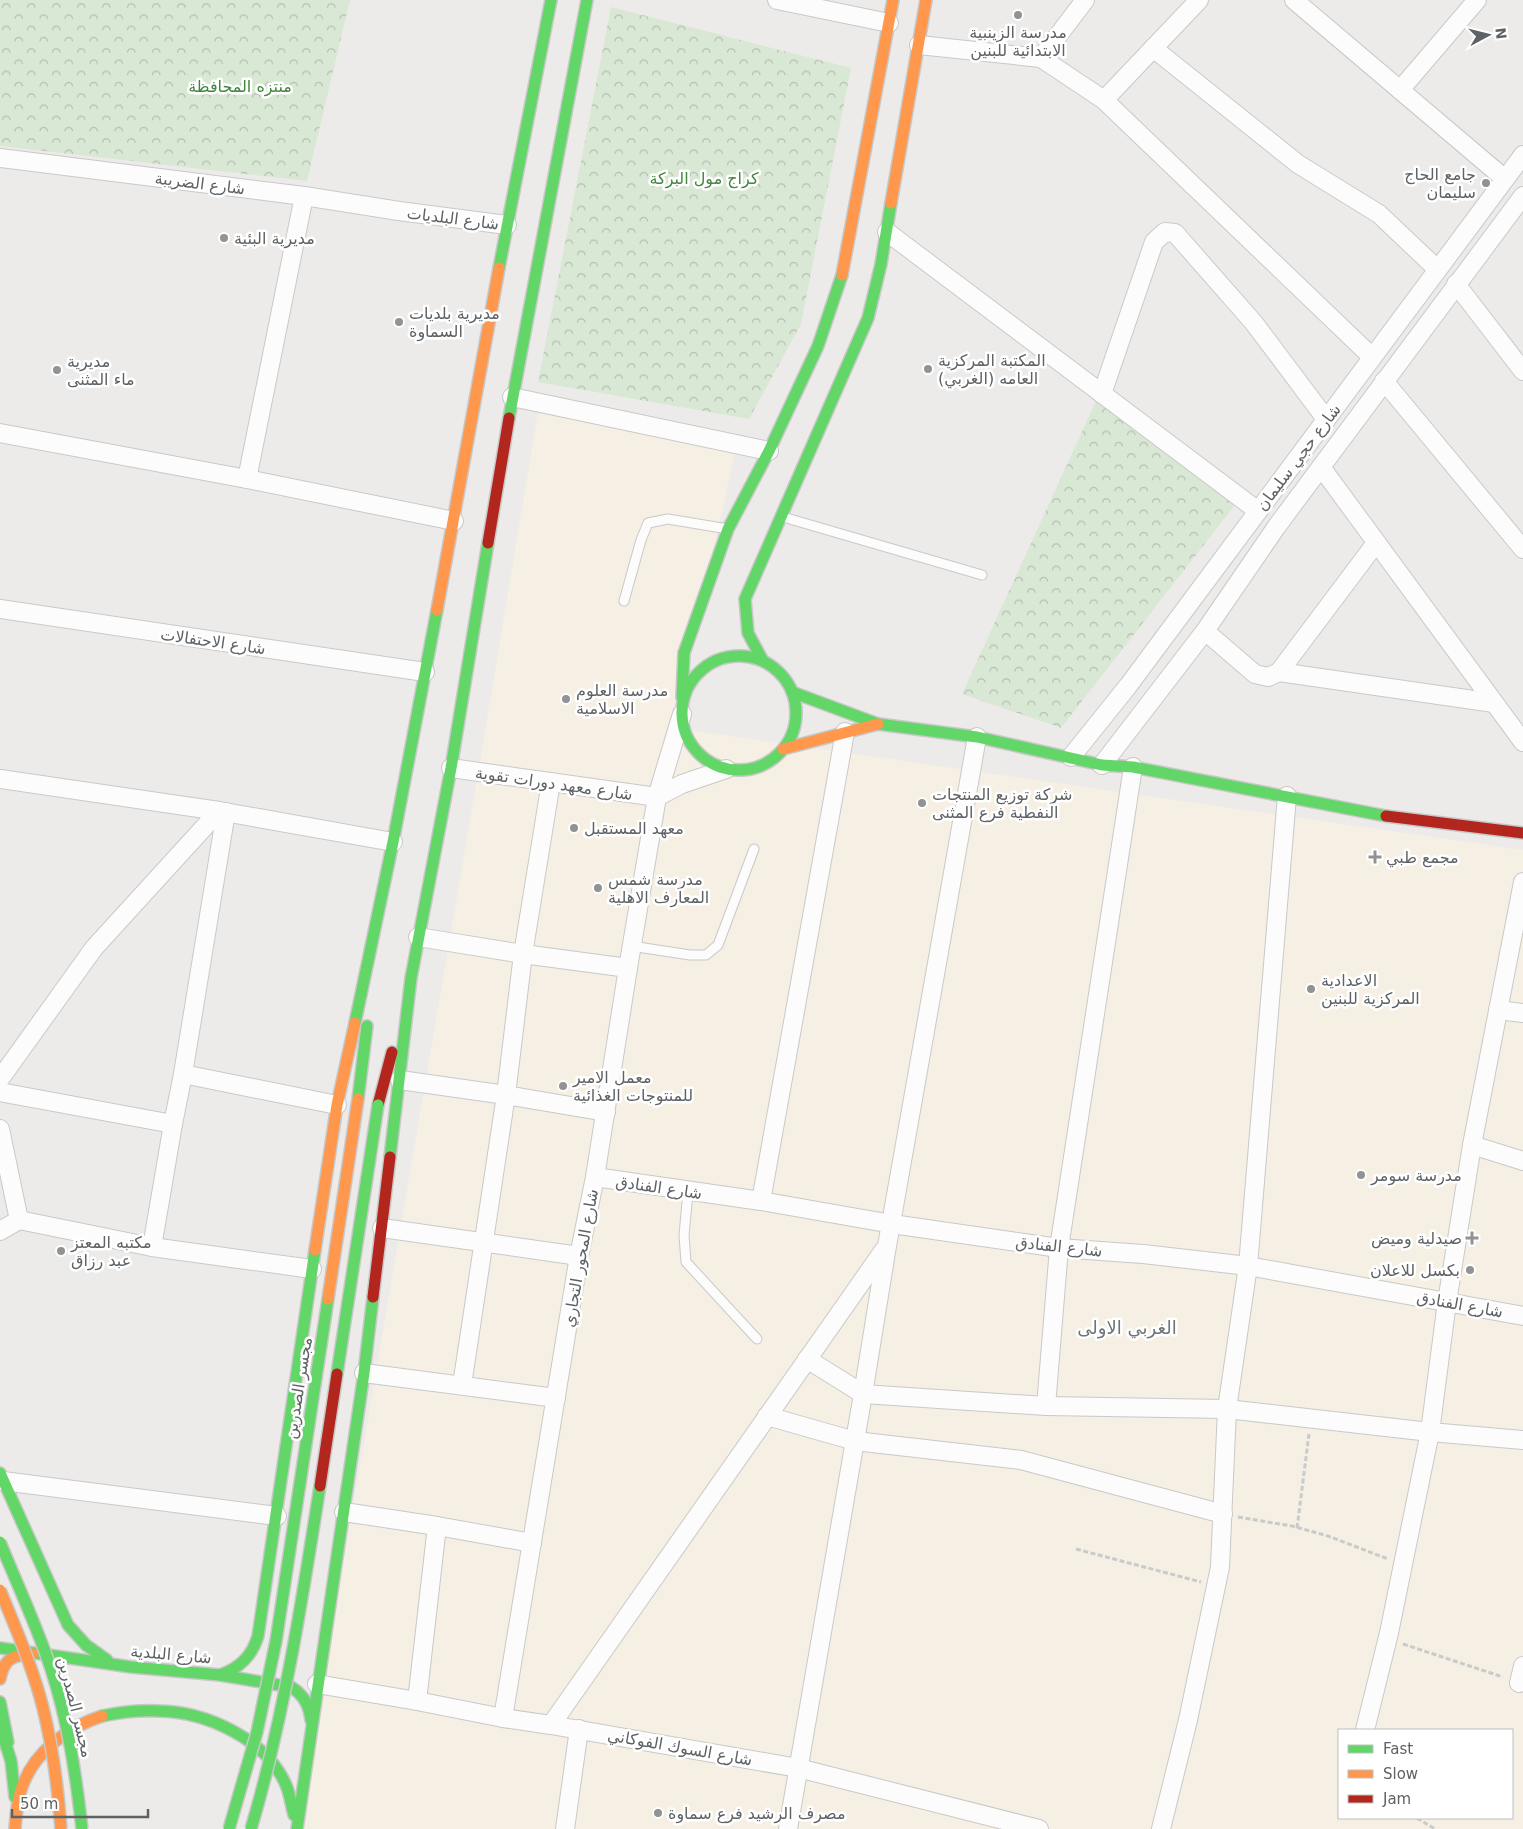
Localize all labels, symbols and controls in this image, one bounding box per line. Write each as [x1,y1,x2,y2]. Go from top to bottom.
marker: مدرسة الزينبية الابتدائية للبنين [1012,9,1024,21]
north arrow [1463,10,1513,60]
place label: مدرسة الزينبية الابتدائية للبنين [969,23,1067,61]
text: N [1492,27,1510,40]
park label: منتزه المحافظة [188,77,292,97]
place label: جامع الحاج سليمان [1404,165,1476,202]
street label: شارع الضريبة [154,169,246,199]
park label: كراج مول البركة [649,169,759,189]
marker: جامع الحاج سليمان [1480,177,1492,189]
street label: شارع البلديات [406,203,500,235]
place label: مديرية البئية [234,229,315,249]
marker: مديرية البئية [218,232,230,244]
place label: مديرية بلديات السماوة [409,304,500,342]
marker: مديرية بلديات السماوة [393,316,405,328]
place label: المكتبة المركزية العامه (الغربي) [938,351,1046,389]
place label: مديرية ماء المثنى [67,352,135,389]
marker: المكتبة المركزية العامه (الغربي) [922,363,934,375]
marker: مديرية ماء المثنى [51,364,63,376]
street label: شارع حجي سليمان [1252,400,1346,515]
street label: شارع الاحتفالات [159,625,267,659]
place label: مدرسة العلوم الاسلامية [576,681,668,718]
marker: مدرسة العلوم الاسلامية [560,693,572,705]
street label: شارع معهد دورات تقوية [474,763,634,805]
place label: شركة توزيع المنتجات النفطية فرع المثنى [932,785,1073,823]
marker: شركة توزيع المنتجات النفطية فرع المثنى [916,797,928,809]
place label: معهد المستقبل [584,819,684,839]
marker: معهد المستقبل [568,822,580,834]
place label: مجمع طبي [1386,848,1459,868]
marker: مجمع طبي [1368,850,1382,864]
place label: مدرسة شمس المعارف الاهلية [608,870,709,908]
marker: مدرسة شمس المعارف الاهلية [592,882,604,894]
place label: الاعدادية المركزية للبنين [1321,971,1420,1009]
marker: الاعدادية المركزية للبنين [1305,983,1317,995]
place label: معمل الامير للمنتوجات الغذائية [572,1068,693,1106]
marker: معمل الامير للمنتوجات الغذائية [557,1080,569,1092]
place label: مدرسة سومر [1370,1166,1462,1186]
marker: مدرسة سومر [1355,1169,1367,1181]
street label: شارع الفنادق [614,1172,703,1204]
street label: شارع المحور التجاري [559,1187,603,1329]
place label: صيدلية وميض [1371,1229,1462,1249]
street label: شارع الفنادق [1014,1232,1103,1262]
marker: صيدلية وميض [1466,1232,1478,1244]
place label: مكتبه المعتز عبد رزاق [70,1233,152,1271]
marker: مكتبه المعتز عبد رزاق [55,1245,67,1257]
place label: بكسل للاعلان [1370,1261,1460,1280]
marker: بكسل للاعلان [1464,1264,1476,1276]
street label: شارع الفنادق [1415,1288,1505,1322]
district label: الغربي الاولى [1077,1317,1177,1339]
street label: مجسر الصدرين [281,1336,317,1441]
street label: شارع البلدية [129,1641,212,1669]
street label: مجسر الصدرين [53,1655,97,1760]
street label: شارع السوك الفوكاني [606,1725,754,1771]
legend [1338,1729,1513,1819]
text: Fast [1383,1740,1413,1758]
text: Slow [1383,1765,1418,1783]
scale bar [12,1786,149,1818]
text: Jam [1382,1790,1411,1808]
text: 50 m [20,1795,58,1813]
place label: مصرف الرشيد فرع سماوة [668,1804,846,1824]
marker: مصرف الرشيد فرع سماوة [652,1807,664,1819]

